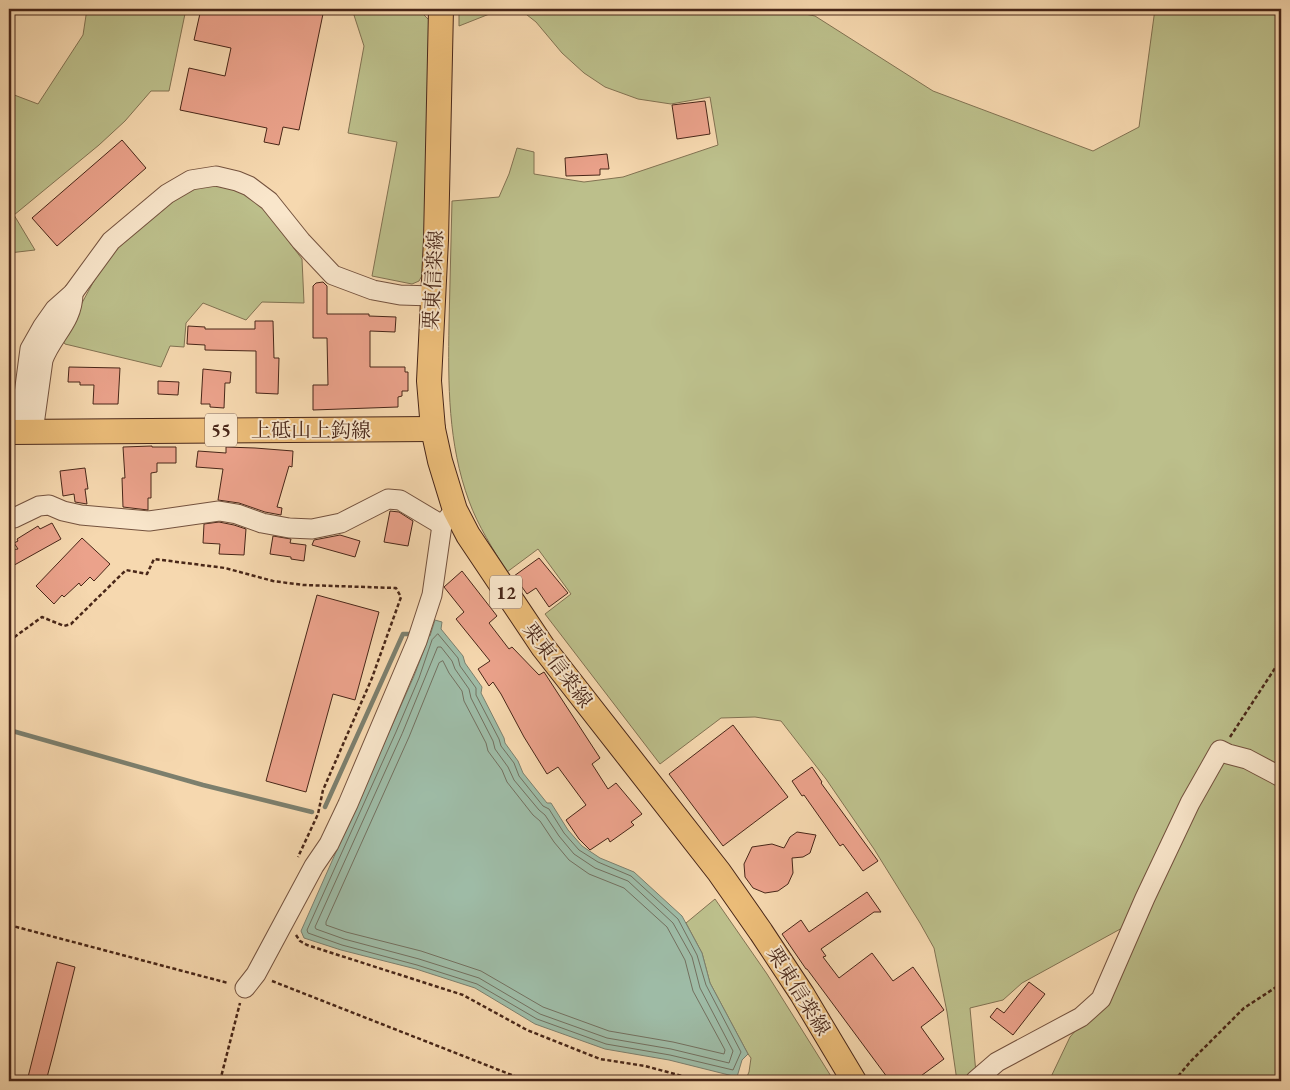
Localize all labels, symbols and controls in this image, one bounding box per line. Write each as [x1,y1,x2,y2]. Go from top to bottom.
street label: 栗東信楽線 [417,229,449,331]
road number: 55 [205,414,237,446]
street label: 上砥山上鈎線 [251,417,371,443]
road number: 12 [490,576,522,608]
street label: 栗東信楽線 [518,617,598,713]
street label: 栗東信楽線 [761,942,837,1040]

